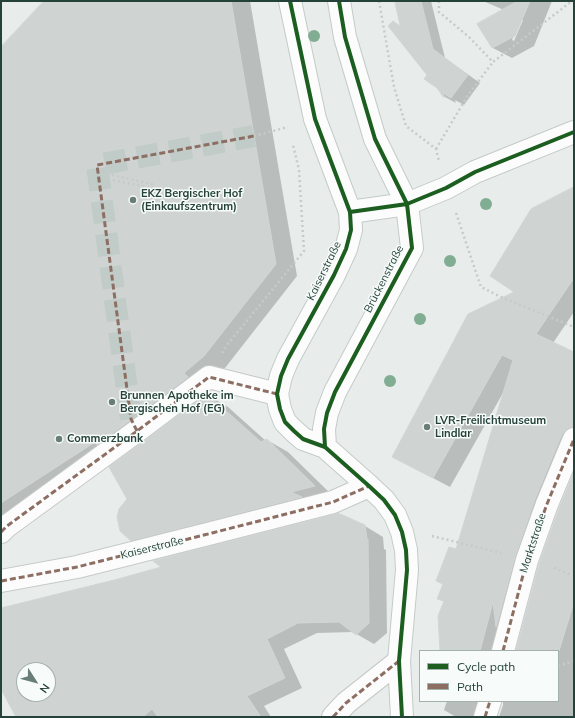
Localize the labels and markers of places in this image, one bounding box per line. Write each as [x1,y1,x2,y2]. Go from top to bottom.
place label: EKZ Bergischer Hof (Einkaufszentrum) [141,187,242,213]
marker: EKZ Bergischer Hof (Einkaufszentrum) [128,195,138,205]
place label: Brunnen Apotheke im Bergischen Hof (EG) [120,389,234,415]
marker: Brunnen Apotheke im Bergischen Hof (EG) [107,397,117,407]
place label: LVR-Freilichtmuseum Lindlar [435,414,546,440]
marker: LVR-Freilichtmuseum Lindlar [422,422,432,432]
place label: Commerzbank [67,432,143,446]
marker: Commerzbank [54,434,64,444]

